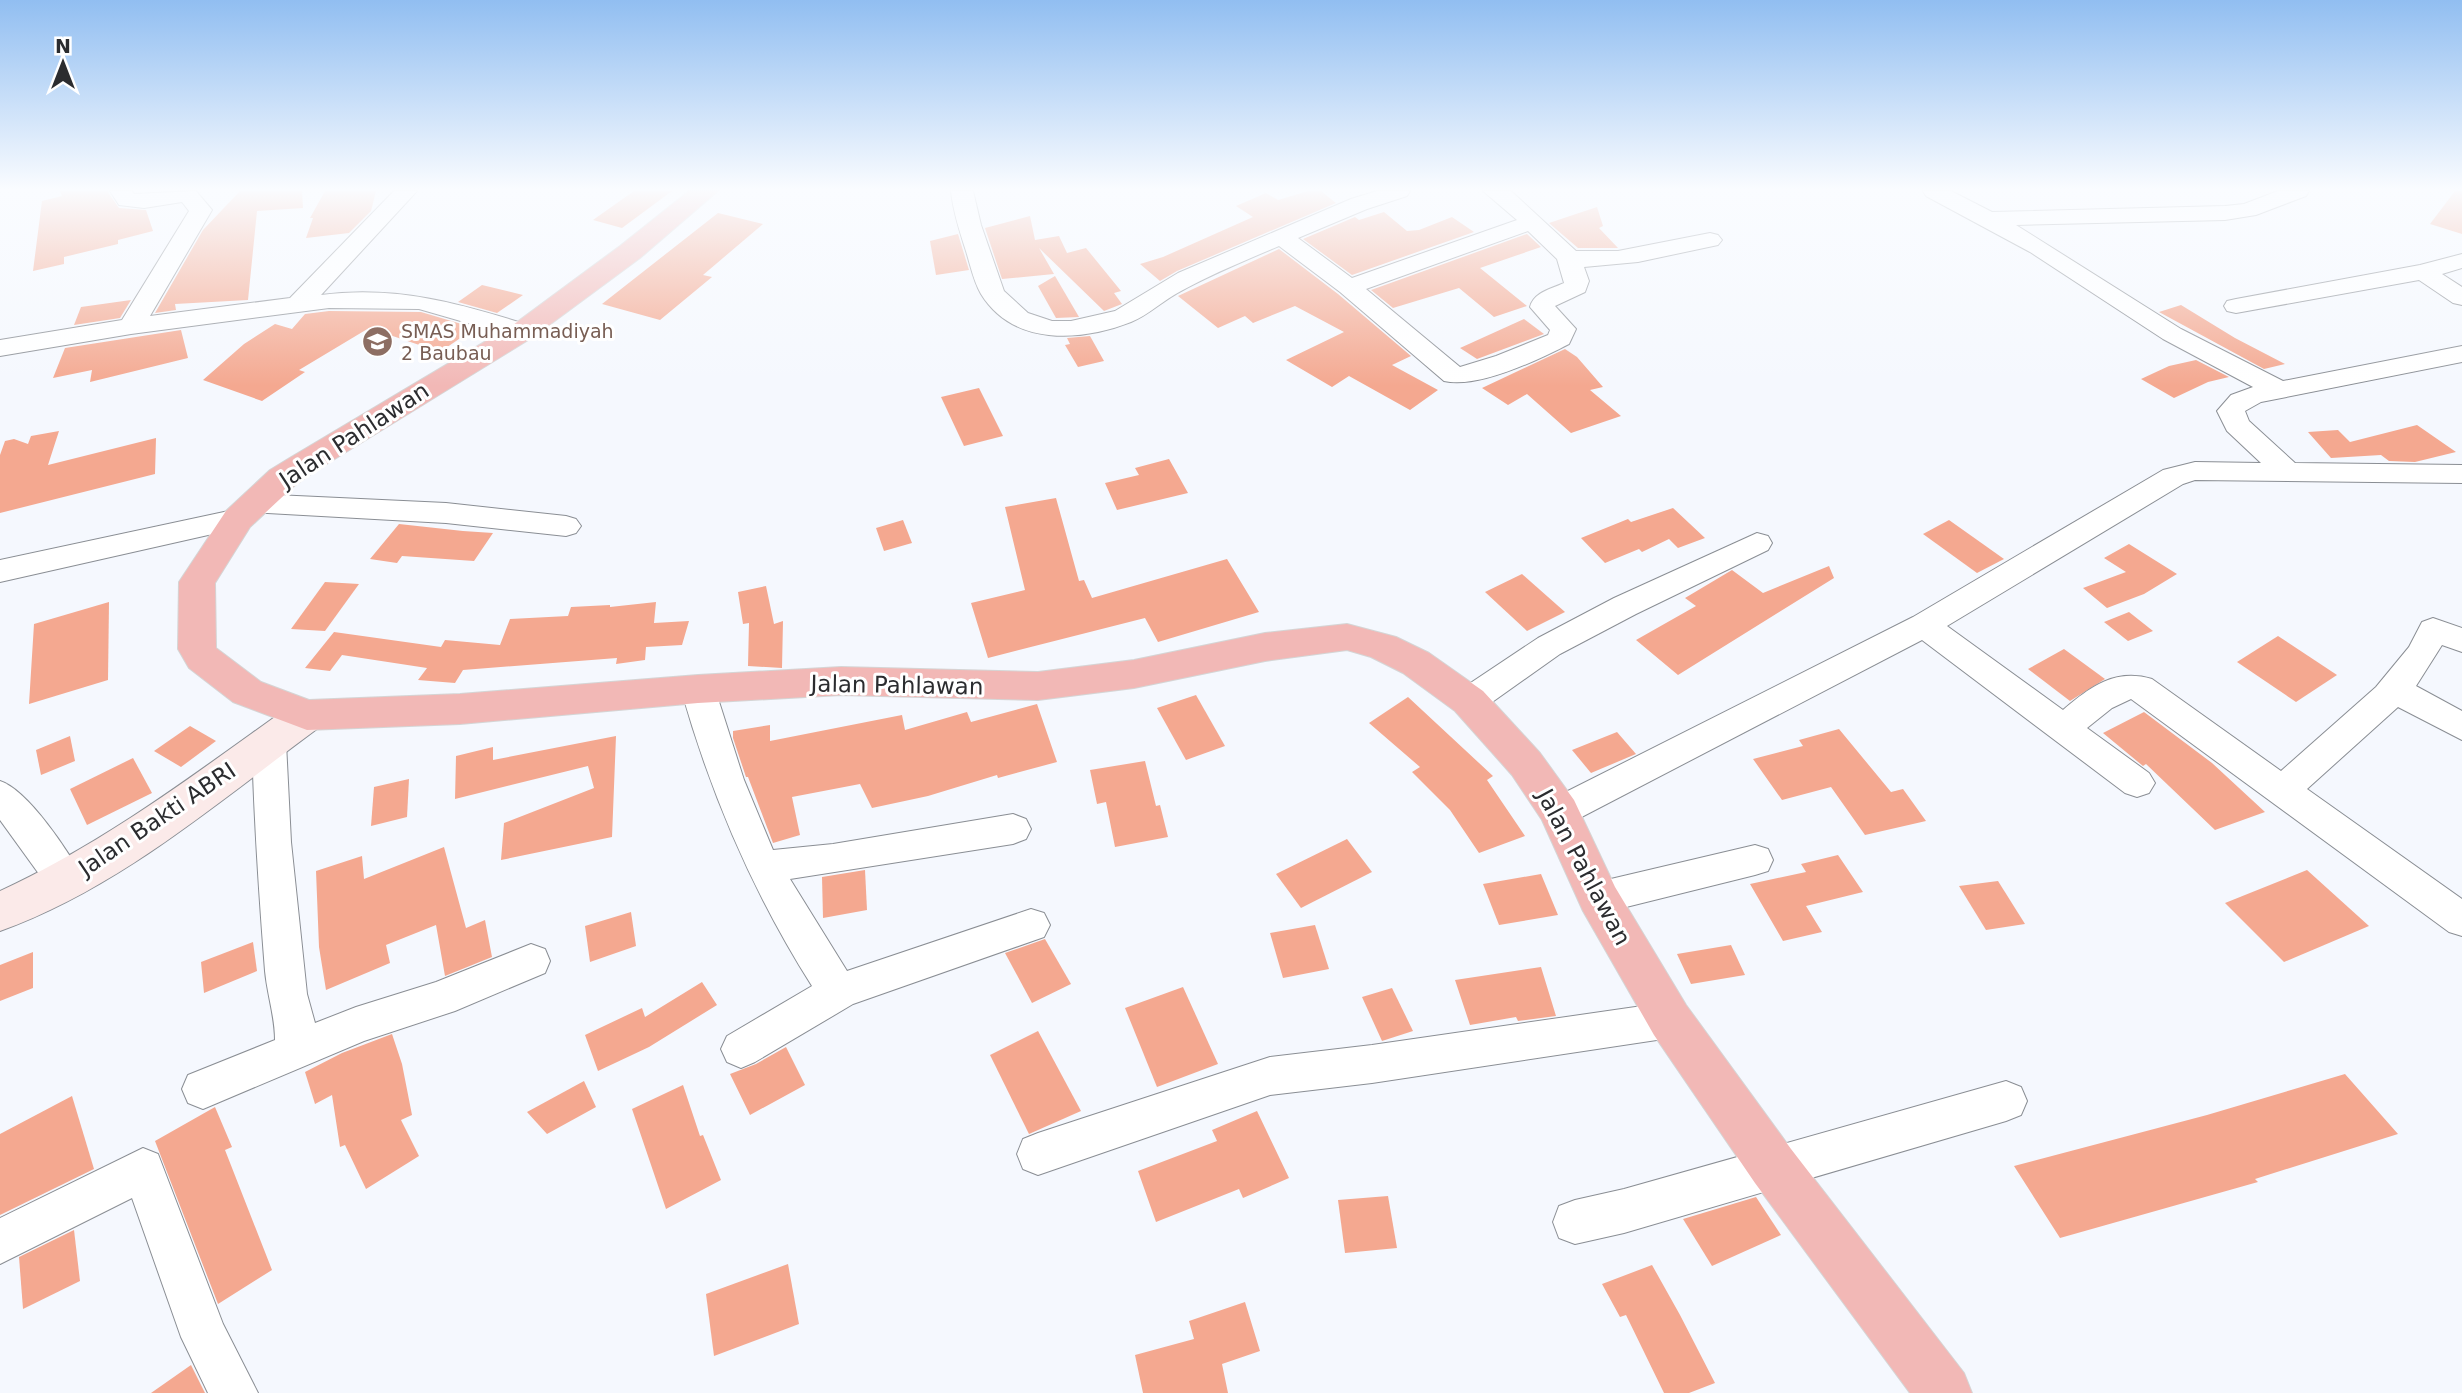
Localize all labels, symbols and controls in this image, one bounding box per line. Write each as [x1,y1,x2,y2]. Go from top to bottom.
north arrow [28,28,98,98]
text: N [55,35,71,57]
place label: SMAS Muhammadiyah 2 Baubau [401,320,614,364]
school or university icon: SMAS Muhammadiyah 2 Baubau [361,325,395,359]
street label: Jalan Pahlawan [273,377,434,494]
street label: Jalan Pahlawan [808,670,984,700]
street label: Jalan Bakti ABRI [72,757,240,882]
street label: Jalan Pahlawan [1531,783,1636,949]

